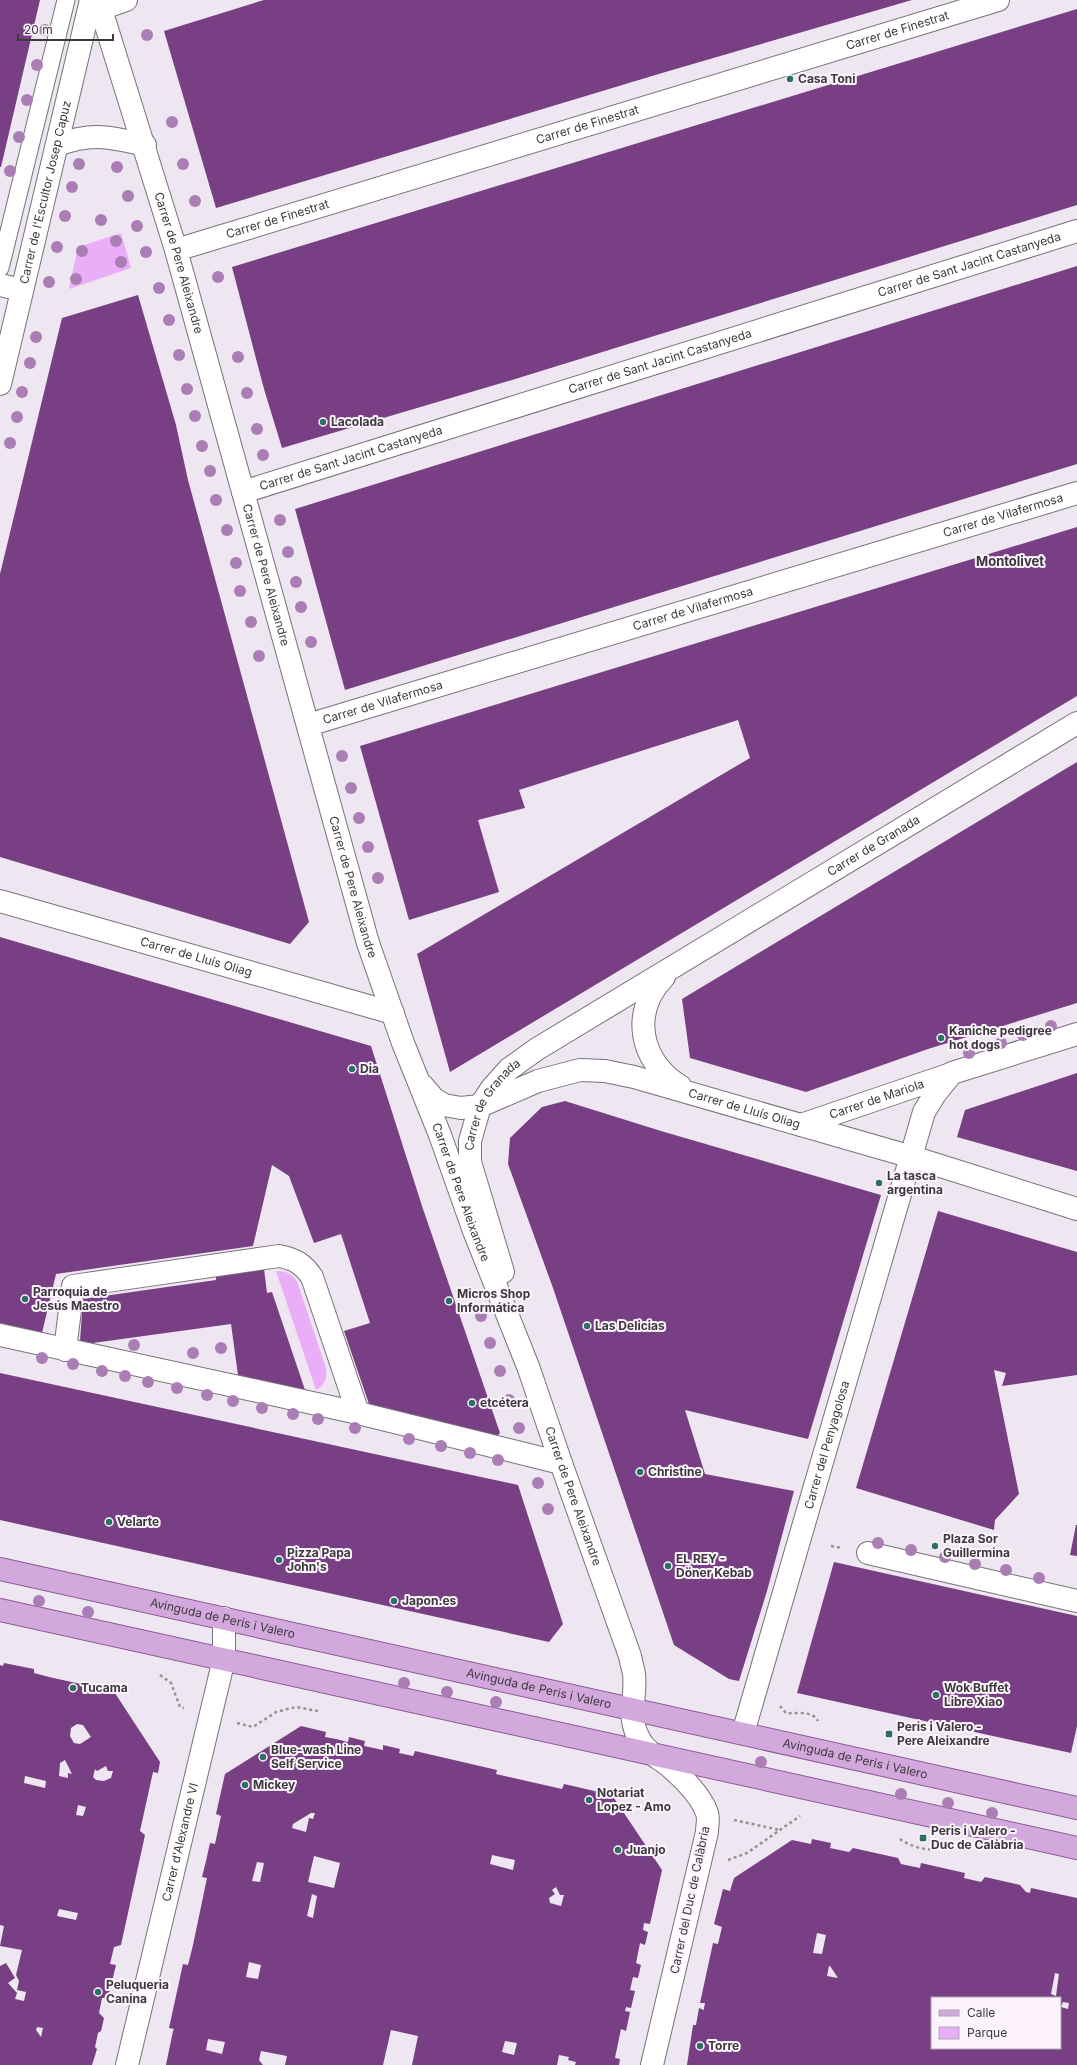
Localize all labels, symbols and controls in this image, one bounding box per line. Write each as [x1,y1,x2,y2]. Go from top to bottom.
street label: Carrer de Finestrat [844,7,951,53]
scale bar [18,16,113,42]
text: 20 m [24,22,53,37]
place label: Casa Toni [798,71,856,86]
marker: Casa Toni [785,74,795,84]
street label: Carrer de l'Escultor Josep Capuz [16,99,74,285]
street label: Carrer de Finestrat [534,102,641,147]
street label: Carrer de Pere Aleixandre [151,190,207,335]
street label: Carrer de Finestrat [224,196,331,241]
street label: Carrer de Sant Jacint Castanyeda [876,229,1062,300]
street label: Carrer de Sant Jacint Castanyeda [567,325,753,397]
place label: Lacolada [331,414,384,429]
marker: Lacolada [318,417,328,427]
street label: Carrer de Sant Jacint Castanyeda [257,422,444,493]
street label: Carrer de Vilafermosa [941,490,1065,540]
street label: Carrer de Pere Aleixandre [240,502,293,647]
district label: Montolivet [976,553,1044,569]
street label: Carrer de Vilafermosa [631,583,755,634]
street label: Carrer de Vilafermosa [321,677,444,727]
street label: Carrer de Granada [824,812,922,879]
street label: Carrer de Pere Aleixandre [326,814,381,960]
street label: Carrer de Lluís Oliag [139,933,254,980]
place label: Kaniche pedigree hot dogs [949,1023,1052,1052]
marker: Kaniche pedigree hot dogs [936,1033,946,1043]
street label: Carrer de Granada [462,1055,523,1151]
place label: Dia [360,1061,379,1076]
marker: Dia [347,1064,357,1074]
street label: Carrer de Mariola [827,1076,926,1122]
street label: Carrer de Lluís Oliag [687,1085,802,1131]
street label: Carrer de Pere Aleixandre [429,1120,493,1264]
place label: La tasca argentina [887,1168,943,1197]
marker: La tasca argentina [874,1178,884,1188]
place label: Parroquia de Jesús Maestro [33,1284,119,1313]
place label: Micros Shop Informática [457,1286,531,1315]
marker: Parroquia de Jesús Maestro [20,1294,30,1304]
marker: Micros Shop Informática [444,1296,454,1306]
place label: Las Delicias [595,1318,665,1333]
marker: Las Delicias [582,1321,592,1331]
street label: Carrer del Penyagolosa [801,1379,852,1511]
place label: etcétera [480,1395,529,1410]
marker: etcétera [467,1398,477,1408]
street label: Carrer de Pere Aleixandre [542,1424,605,1568]
place label: Christine [648,1464,702,1479]
marker: Christine [635,1467,645,1477]
place label: Velarte [117,1514,159,1529]
marker: Velarte [104,1517,114,1527]
place label: Plaza Sor Guillermina [943,1531,1010,1560]
marker: Plaza Sor Guillermina [930,1541,940,1551]
place label: Pizza Papa John's [287,1545,351,1574]
place label: EL REY - Döner Kebab [676,1551,752,1580]
marker: Pizza Papa John's [274,1555,284,1565]
marker: EL REY - Döner Kebab [663,1561,673,1571]
place label: Japon.es [402,1593,457,1608]
street label: Avinguda de Peris i Valero [149,1595,297,1641]
marker: Japon.es [389,1596,399,1606]
street label: Avinguda de Peris i Valero [465,1665,613,1711]
place label: Tucama [81,1680,128,1695]
place label: Wok Buffet Libre Xiao [944,1680,1009,1709]
marker: Tucama [68,1683,78,1693]
marker: Wok Buffet Libre Xiao [931,1690,941,1700]
place label: Peris i Valero - Pere Aleixandre [897,1719,990,1748]
marker: Peris i Valero - Pere Aleixandre [884,1729,894,1739]
street label: Avinguda de Peris i Valero [781,1735,929,1782]
place label: Blue-wash Line Self Service [271,1742,361,1771]
marker: Blue-wash Line Self Service [258,1752,268,1762]
place label: Mickey [253,1777,296,1792]
marker: Mickey [240,1780,250,1790]
street label: Carrer d'Alexandre VI [158,1781,201,1903]
place label: Notariat Lopez - Amo [597,1785,671,1814]
marker: Notariat Lopez - Amo [584,1795,594,1805]
place label: Peris i Valero - Duc de Calàbria [931,1823,1023,1852]
street label: Carrer del Duc de Calàbria [667,1825,713,1975]
marker: Peris i Valero - Duc de Calàbria [918,1833,928,1843]
place label: Juanjo [626,1842,666,1857]
marker: Juanjo [613,1845,623,1855]
place label: Peluqueria Canina [106,1977,169,2006]
marker: Peluqueria Canina [93,1987,103,1997]
legend [931,1997,1061,2049]
text: Calle [967,2005,995,2020]
text: Parque [967,2025,1007,2040]
place label: Torre [708,2038,739,2053]
marker: Torre [695,2041,705,2051]

